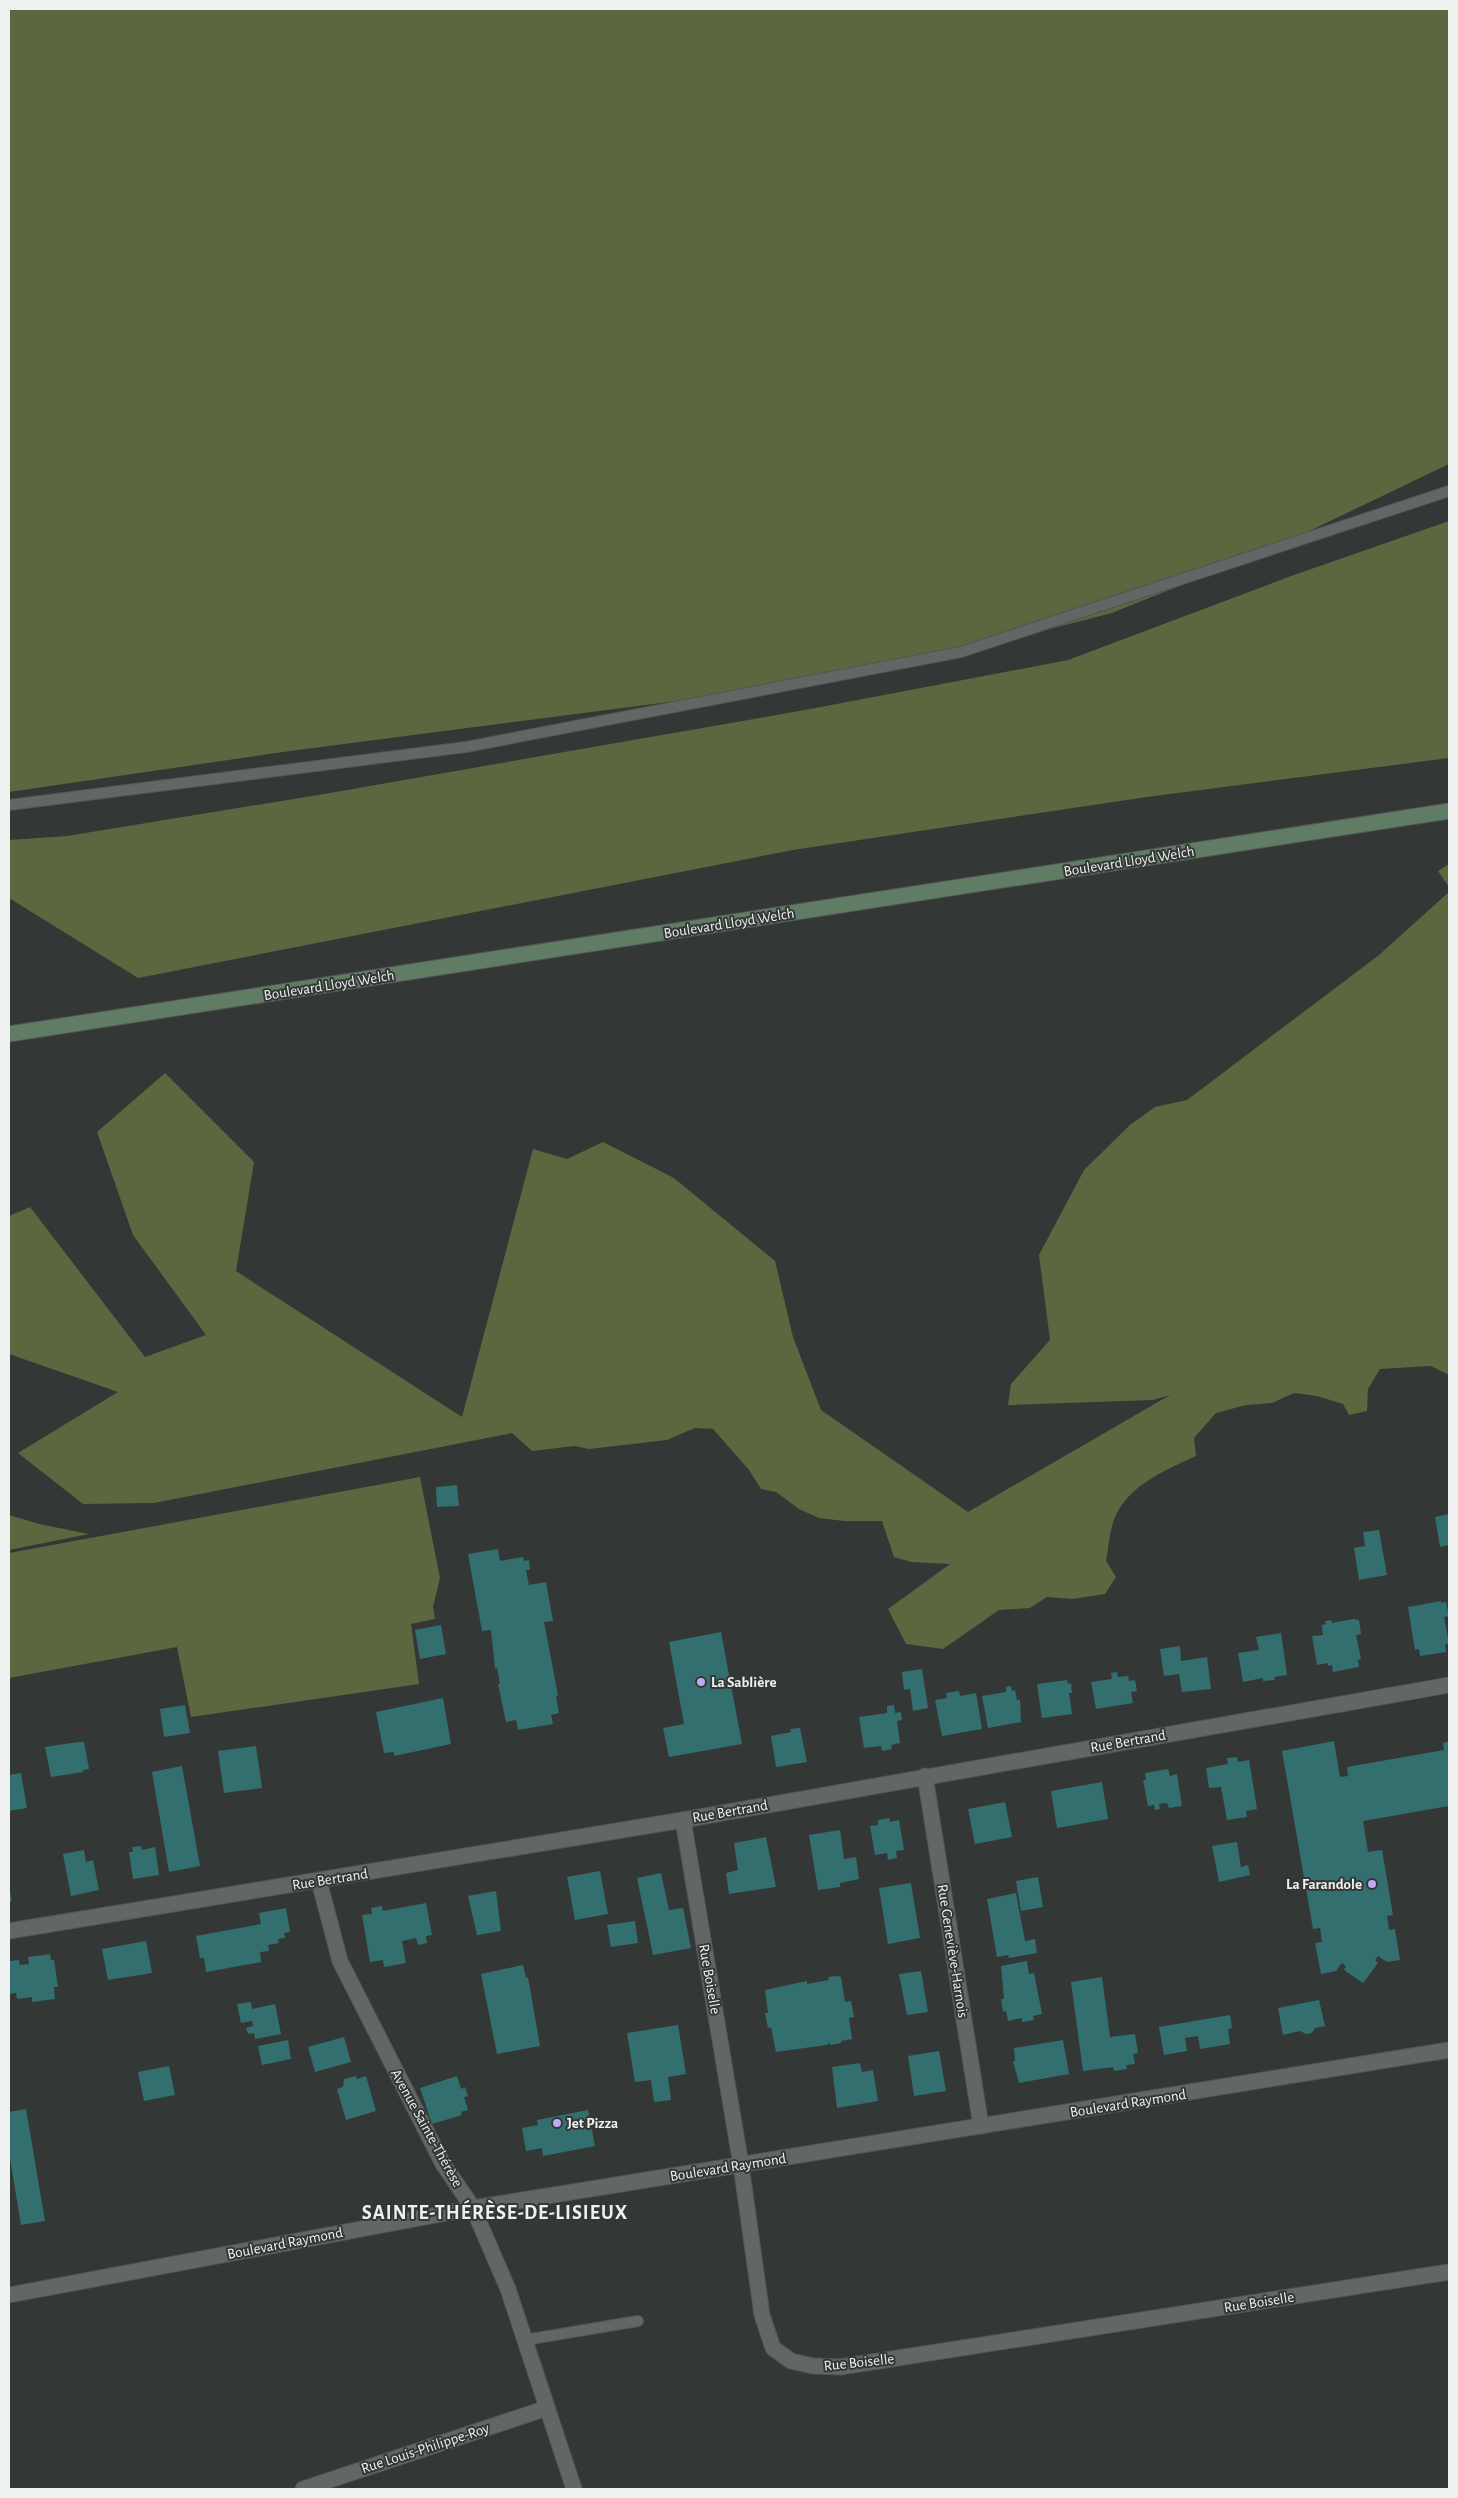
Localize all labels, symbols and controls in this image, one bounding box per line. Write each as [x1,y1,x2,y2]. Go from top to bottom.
street label: Boulevard Lloyd Welch [1063,844,1195,879]
street label: Boulevard Lloyd Welch [663,906,795,941]
street label: Boulevard Lloyd Welch [263,968,395,1003]
place label: La Sablière [711,1675,777,1690]
marker: La Sablière [695,1676,707,1688]
street label: Rue Bertrand [1089,1727,1167,1756]
street label: Rue Bertrand [691,1797,769,1826]
street label: Rue Bertrand [291,1866,369,1893]
place label: La Farandole [1286,1877,1362,1892]
marker: La Farandole [1366,1878,1378,1890]
street label: Rue Geneviève-Harnois [935,1883,970,2019]
street label: Rue Boiselle [696,1943,723,2015]
street label: Avenue Sainte-Thérèse [388,2067,465,2190]
street label: Boulevard Raymond [1069,2087,1187,2120]
place label: Jet Pizza [567,2116,618,2131]
marker: Jet Pizza [551,2117,563,2129]
street label: Boulevard Raymond [669,2151,787,2184]
district label: SAINTE-THÉRÈSE-DE-LISIEUX [362,2199,628,2223]
street label: Boulevard Raymond [226,2225,344,2262]
street label: Rue Boiselle [1223,2290,1295,2315]
street label: Rue Boiselle [823,2351,895,2374]
street label: Rue Louis-Philippe-Roy [359,2421,492,2476]

